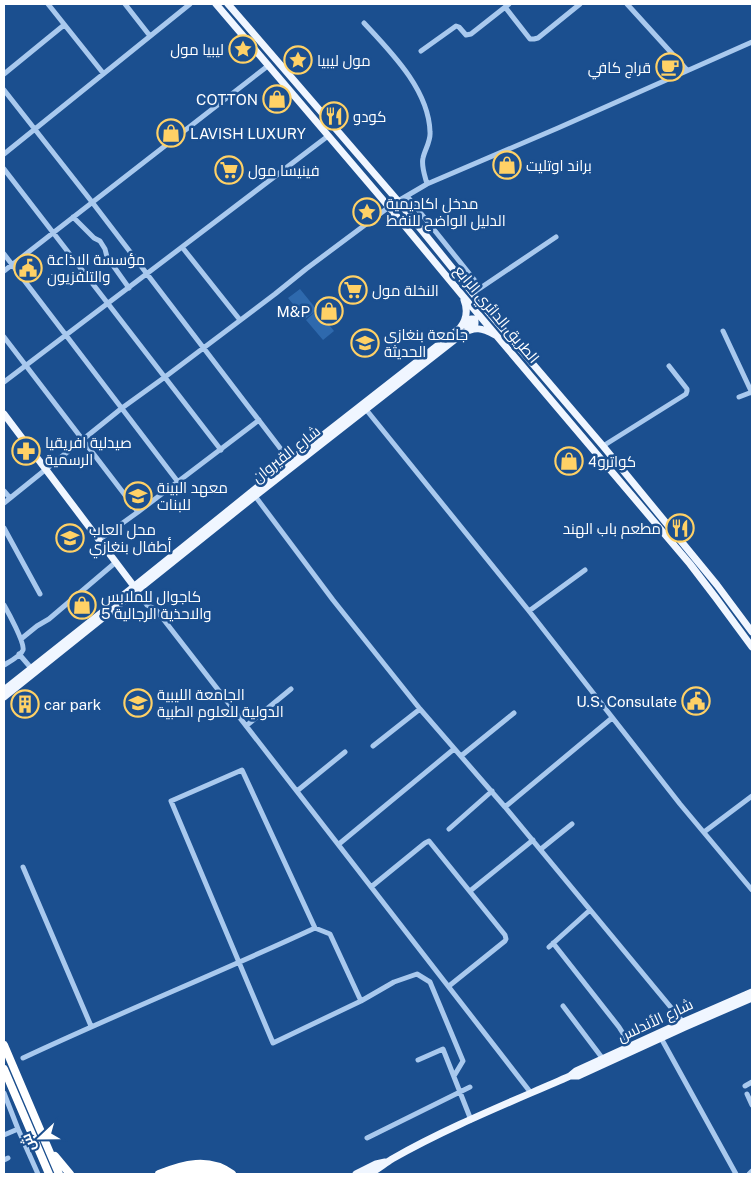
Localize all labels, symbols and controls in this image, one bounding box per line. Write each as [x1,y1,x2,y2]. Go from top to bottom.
place icon: ليبيا مول [228,34,258,64]
place label: ليبيا مول [170,41,224,59]
place icon: مول ليبيا [283,45,313,75]
place label: مول ليبيا [317,52,371,70]
cafe icon: قراج كافي [655,52,685,82]
place label: قراج كافي [588,59,651,80]
shop icon: COTTON [262,84,292,114]
place label: COTTON [196,91,258,108]
restaurant icon: كودو [319,101,349,131]
place label: كودو [353,108,386,126]
shop icon: LAVISH LUXURY [156,118,186,148]
place label: LAVISH LUXURY [190,125,306,142]
shop icon: براند اوتليت [492,150,522,180]
supermarket icon: فينيسا مول [214,155,244,185]
place label: براند اوتليت [526,157,592,175]
place label: فينيسا مول [248,162,320,180]
place label: مدخل اكاديمية الدليل الواضح للنفط [386,195,506,232]
place icon: مدخل اكاديمية الدليل الواضح للنفط [352,197,382,227]
place label: مؤسسة الاذاعة والتلفزيون [47,251,145,287]
public building icon: مؤسسة الاذاعة والتلفزيون [13,253,43,283]
street label: الطريق الدائري الرابع [448,262,543,369]
supermarket icon: النخلة مول [338,275,368,305]
place label: النخلة مول [372,282,439,300]
shop icon: M&P [314,296,344,326]
place label: M&P [277,303,310,320]
place label: جامعة بنغازي الحديثة [384,326,468,360]
school or university icon: جامعة بنغازي الحديثة [350,328,380,358]
street label: شارع القيروان [249,422,325,488]
place label: صيدلية افريقيا الرسمية [45,434,132,469]
pharmacy icon: صيدلية افريقيا الرسمية [11,436,41,466]
shop icon: كواترو4 [554,446,584,476]
place label: كواترو4 [588,453,636,471]
place label: معهد البينة للبنات [157,479,228,513]
school or university icon: معهد البينة للبنات [123,481,153,511]
restaurant icon: مطعم باب الهند [665,513,695,543]
place label: مطعم باب الهند [563,520,661,539]
place label: محل العاب أطفال بنغازي [89,521,172,559]
school or university icon: محل العاب أطفال بنغازي [55,523,85,553]
place label: كاجوال للملابس والاحذية الرجالية 5 [101,588,211,623]
shop icon: كاجوال للملابس والاحذية الرجالية 5 [67,590,97,620]
place label: الجامعة الليبية الدولية للعلوم الطبية [157,686,284,722]
public building icon: U.S. Consulate [681,686,711,716]
school or university icon: الجامعة الليبية الدولية للعلوم الطبية [123,688,153,718]
building icon: car park [10,689,40,719]
place label: U.S. Consulate [576,693,677,710]
place label: car park [44,696,101,713]
street label: شارع الأندلس [615,995,697,1048]
north arrow [15,1113,65,1163]
text: ش [17,1131,40,1154]

